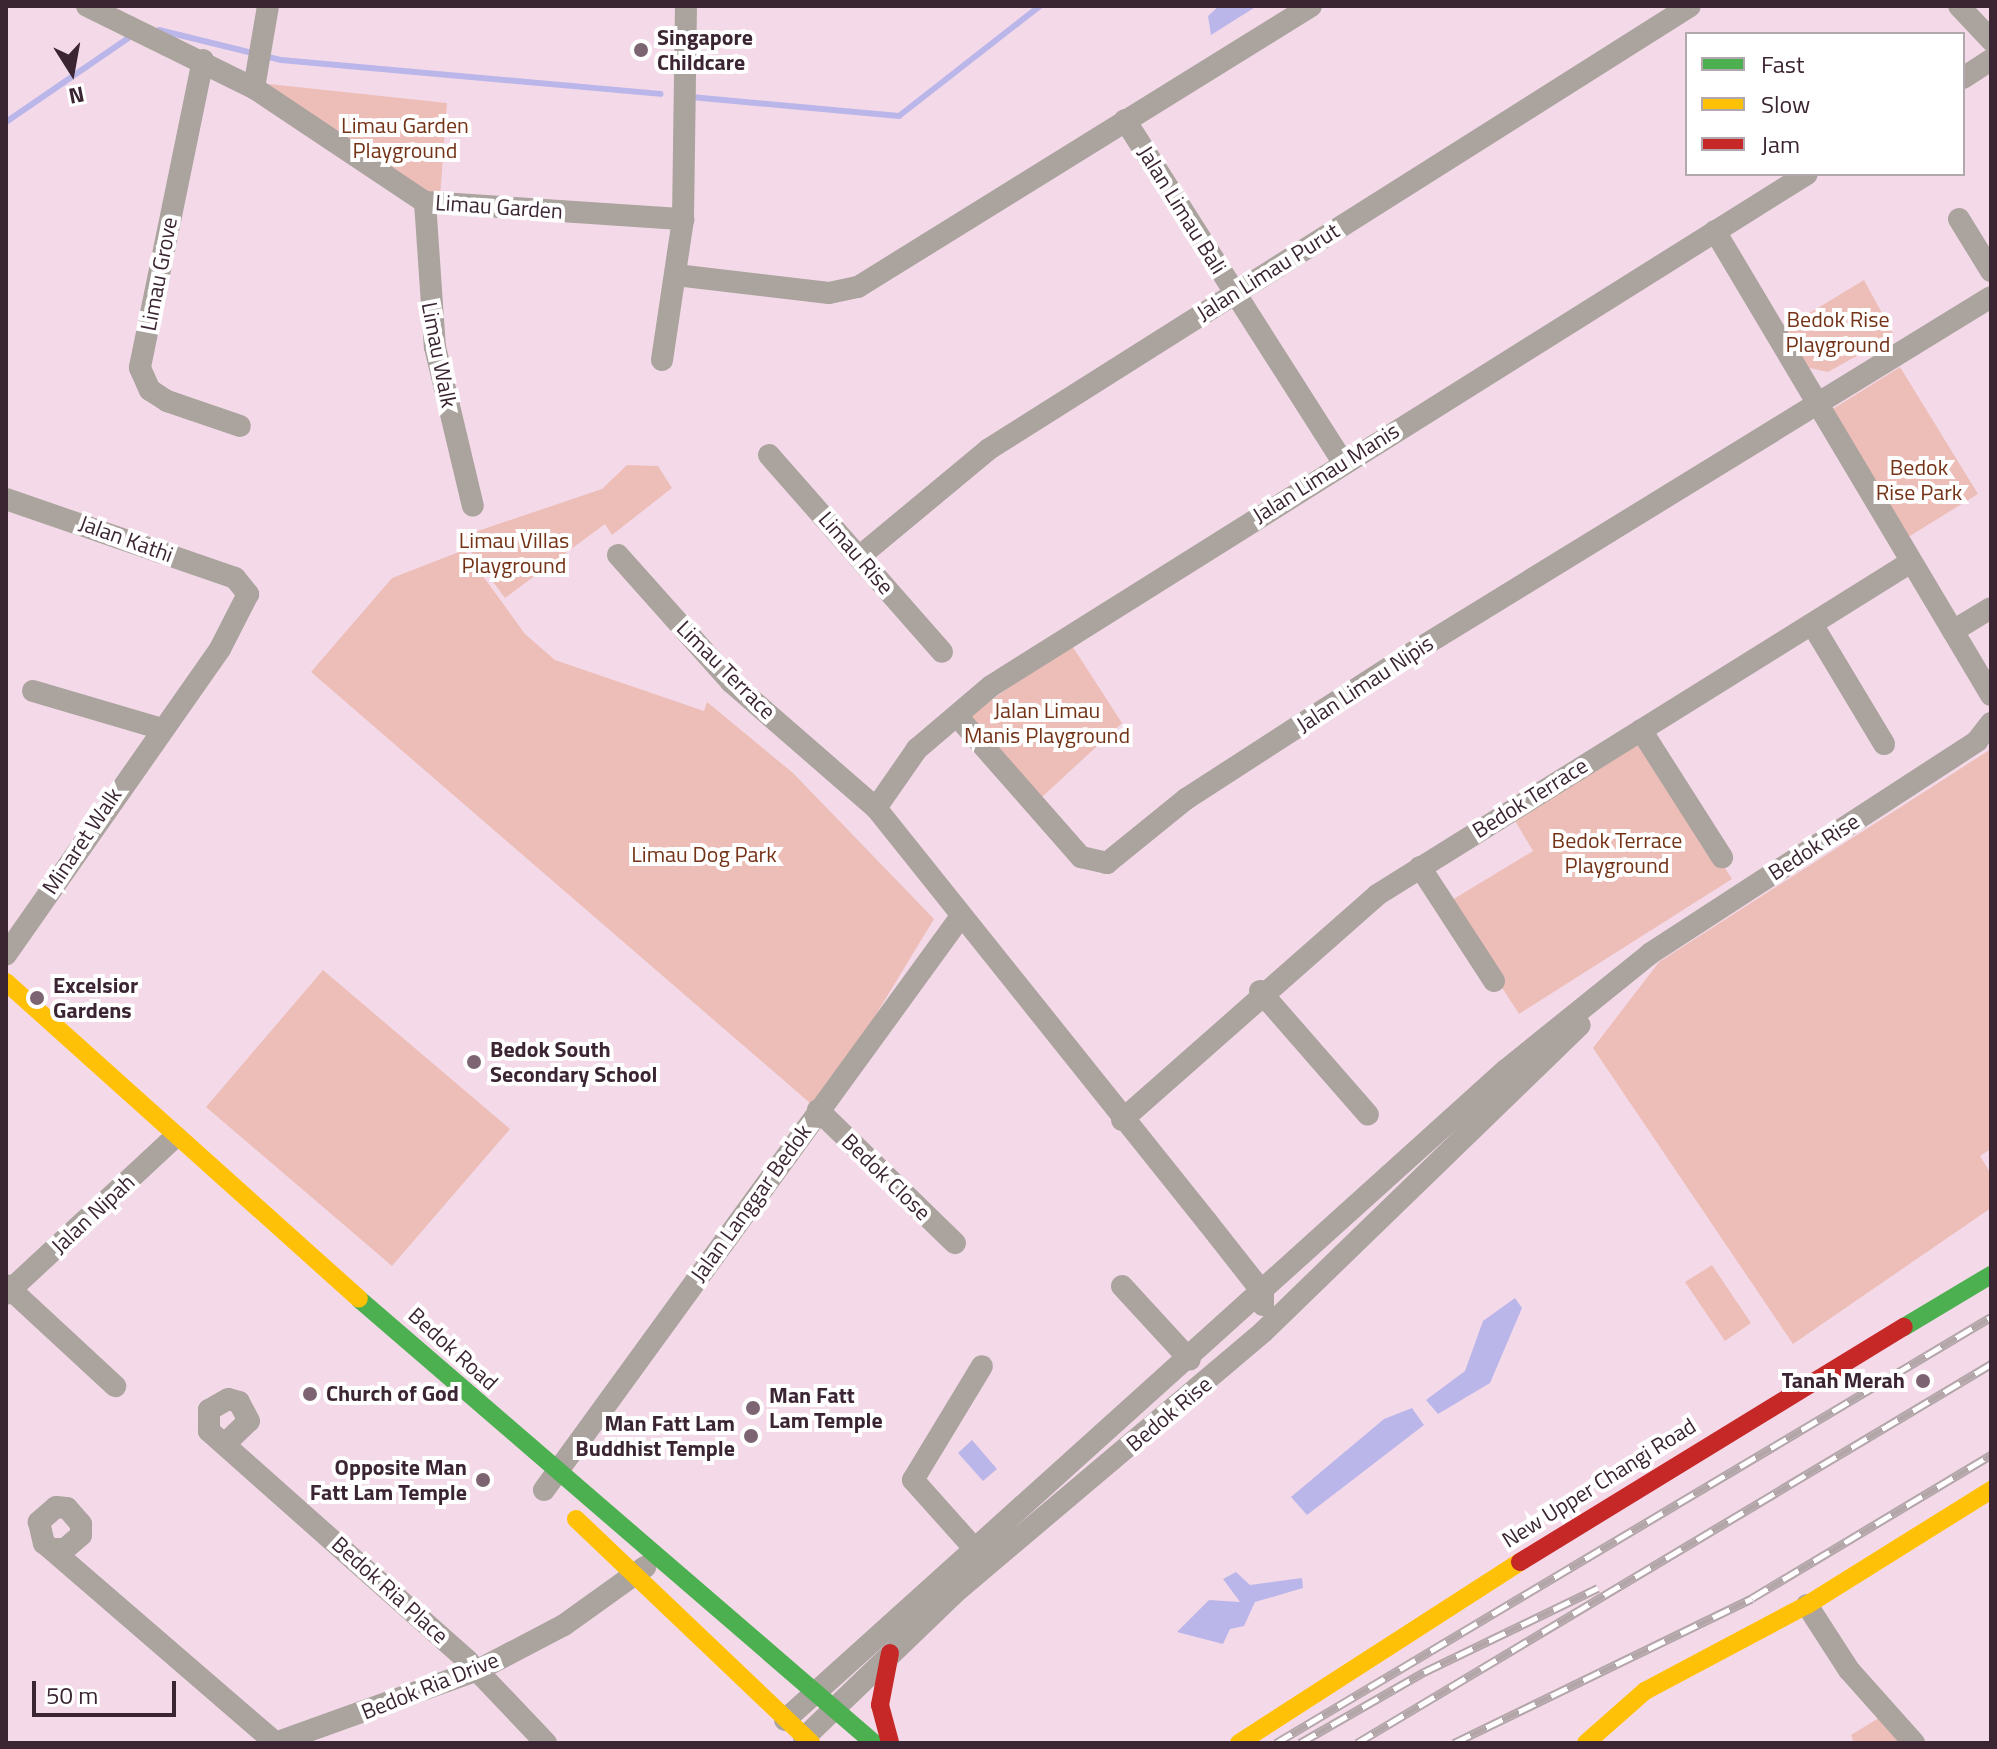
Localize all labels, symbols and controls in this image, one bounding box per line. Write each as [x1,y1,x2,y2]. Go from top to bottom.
place label: Singapore Childcare [657,24,753,76]
north arrow [32,32,112,112]
legend [1685,32,1965,176]
marker: Singapore Childcare [632,41,650,59]
text: Fast [1761,46,1804,82]
text: N [66,77,87,114]
text: Slow [1761,86,1810,122]
park label: Limau Garden Playground [341,112,469,164]
text: Jam [1761,126,1800,162]
street label: Jalan Limau Bali [1132,141,1232,279]
street label: Limau Garden [434,189,564,225]
street label: Limau Grove [135,215,183,333]
street label: Jalan Limau Purut [1192,218,1344,326]
street label: Limau Walk [416,300,462,410]
park label: Bedok Rise Playground [1786,306,1890,358]
street label: Jalan Limau Manis [1248,417,1404,529]
park label: Bedok Rise Park [1876,454,1962,506]
street label: Limau Rise [813,506,899,600]
street label: Jalan Kathi [75,510,177,568]
park label: Limau Villas Playground [459,527,569,578]
street label: Limau Terrace [671,615,781,725]
street label: Jalan Limau Nipis [1292,630,1438,738]
park label: Jalan Limau Manis Playground [964,697,1130,748]
street label: Bedok Terrace [1468,752,1592,844]
street label: Minaret Walk [37,783,127,899]
street label: Bedok Rise [1764,808,1864,886]
park label: Bedok Terrace Playground [1552,827,1682,878]
park label: Limau Dog Park [631,842,777,868]
place label: Excelsior Gardens [53,972,138,1024]
marker: Excelsior Gardens [28,989,46,1007]
place label: Bedok South Secondary School [490,1036,657,1088]
marker: Bedok South Secondary School [465,1053,483,1071]
street label: Jalan Langgar Bedok [685,1119,817,1287]
street label: Bedok Close [836,1128,936,1226]
street label: Jalan Nipah [46,1169,140,1259]
street label: Bedok Road [403,1302,503,1396]
place label: Tanah Merah [1782,1368,1905,1394]
marker: Tanah Merah [1912,1370,1934,1392]
street label: Bedok Rise [1121,1371,1217,1457]
place label: Church of God [326,1381,459,1407]
place label: Man Fatt Lam Temple [769,1382,883,1434]
marker: Church of God [301,1385,319,1403]
marker: Man Fatt Lam Temple [744,1399,762,1417]
place label: Man Fatt Lam Buddhist Temple [575,1410,735,1462]
street label: New Upper Changi Road [1497,1413,1701,1553]
marker: Man Fatt Lam Buddhist Temple [742,1427,760,1445]
place label: Opposite Man Fatt Lam Temple [310,1454,467,1506]
marker: Opposite Man Fatt Lam Temple [474,1471,492,1489]
street label: Bedok Ria Place [326,1531,454,1649]
street label: Bedok Ria Drive [358,1646,502,1726]
scale bar [36,1665,180,1715]
text: 50 m [46,1677,98,1713]

